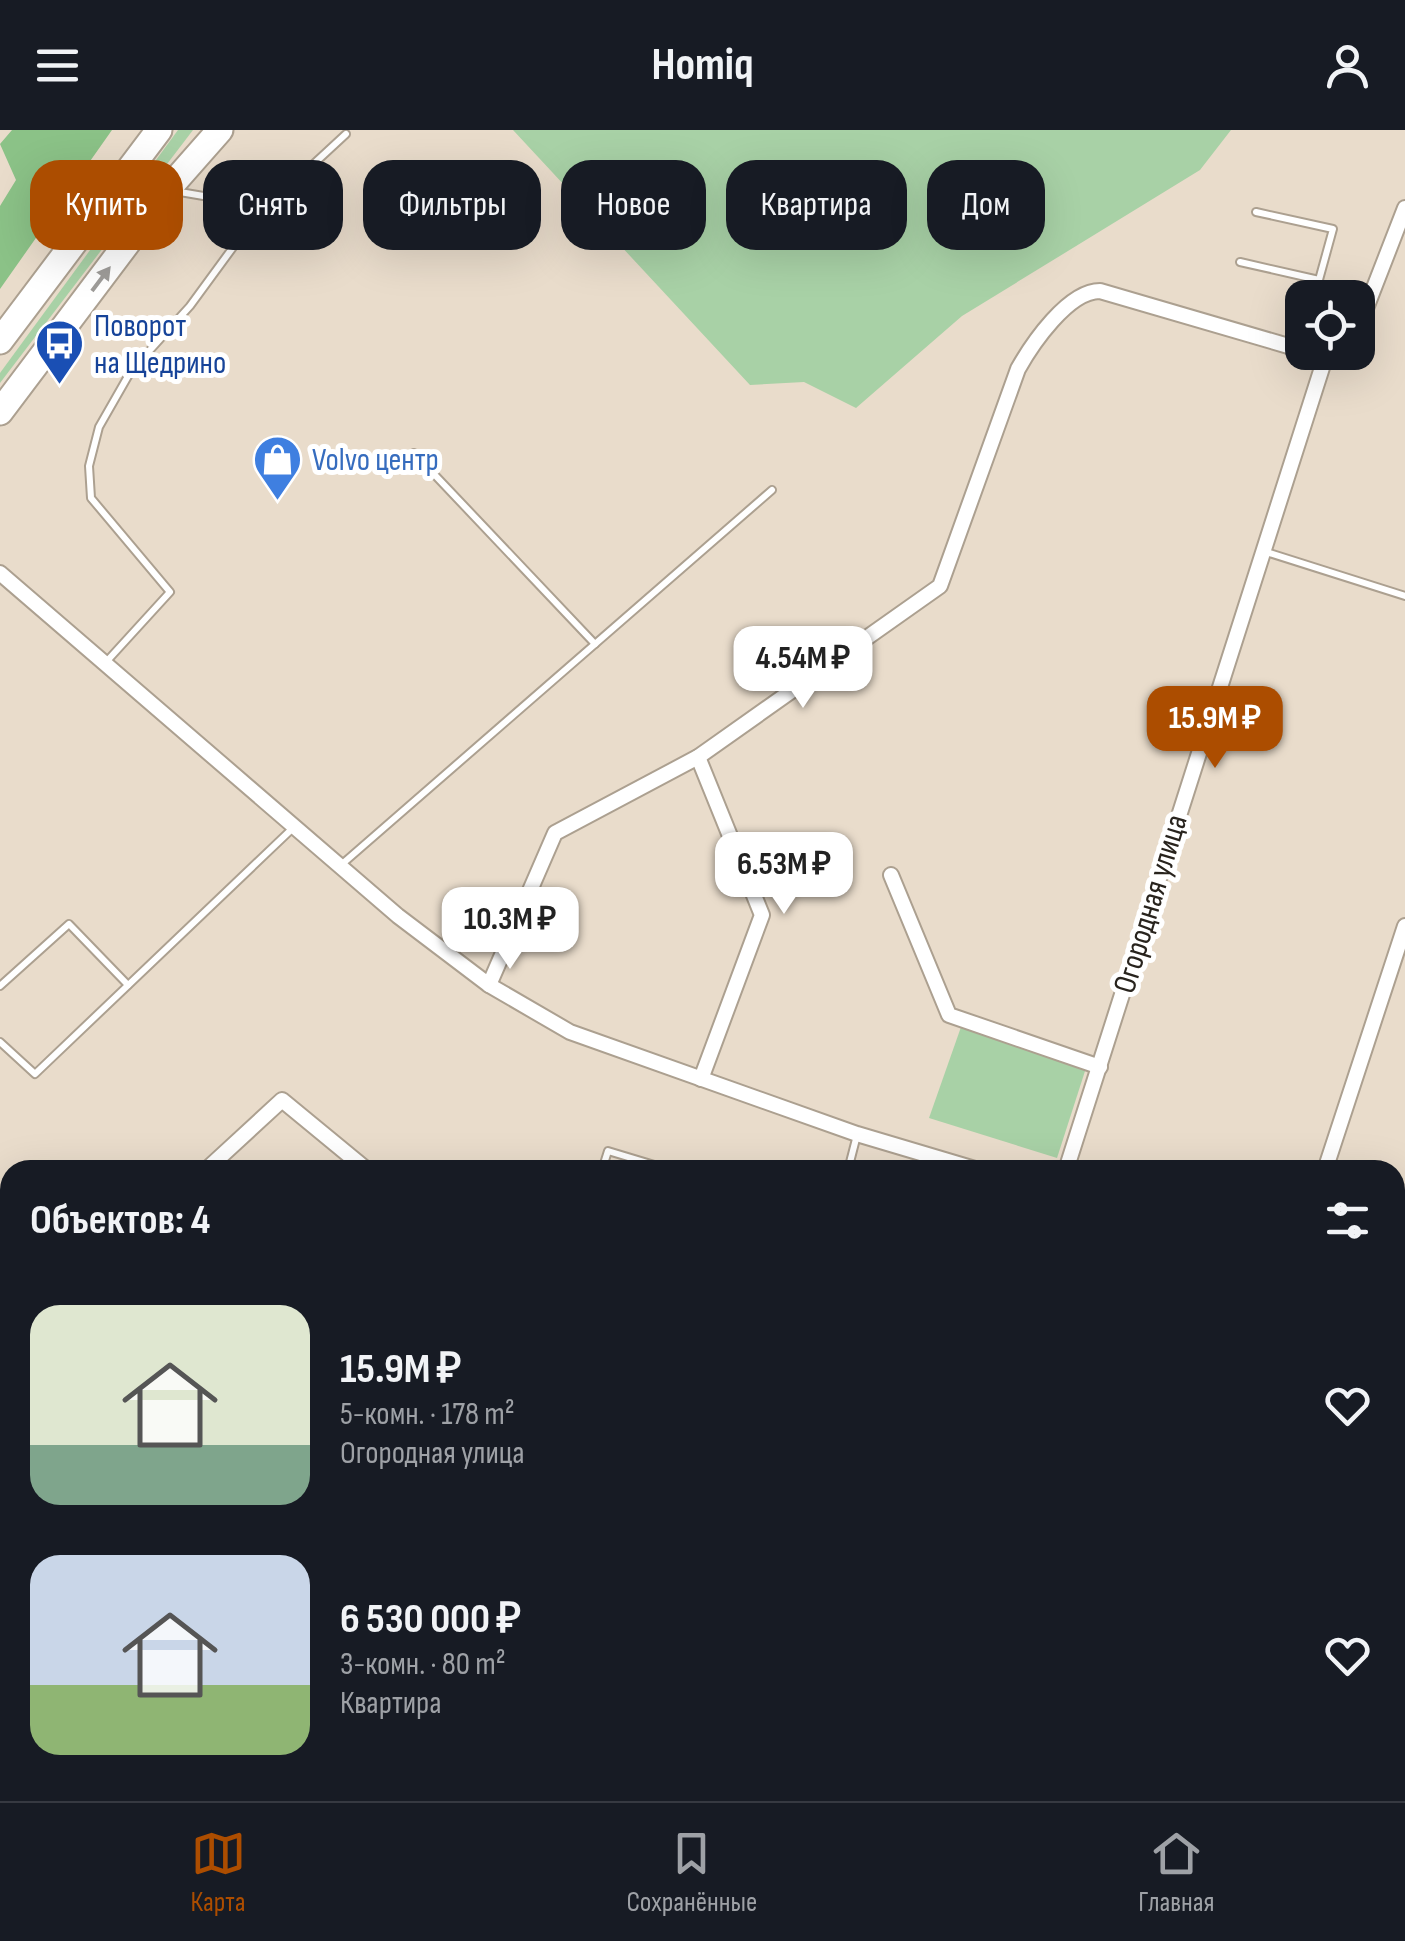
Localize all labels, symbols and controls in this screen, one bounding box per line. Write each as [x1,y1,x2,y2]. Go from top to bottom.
icon: menu [30,38,85,93]
text: Homiq [651,38,754,93]
icon: person [1320,38,1375,93]
chip: Купить [30,160,183,250]
chip: Снять [203,160,343,250]
chip: Фильтры [363,160,541,250]
chip: Новое [561,160,706,250]
chip: Квартира [726,160,907,250]
chip: Дом [927,160,1045,250]
one-way arrow [90,266,111,292]
map controls [1285,280,1375,370]
button: locate [1285,280,1375,370]
place label: Поворот на Щедрино [94,307,226,383]
bus stop icon: Поворот на Щедрино [33,318,85,386]
shop icon: Volvo центр [251,434,303,502]
place label: Volvo центр [312,441,439,480]
pin: 4.54M ₽ [711,626,895,711]
text: 4.54M ₽ [756,639,850,678]
pin: 15.9M ₽ [1123,686,1307,771]
text: 15.9M ₽ [1169,699,1261,738]
street label: Огородная улица [1105,810,1197,998]
pin: 6.53M ₽ [692,832,876,917]
text: 6.53M ₽ [737,845,831,884]
pin: 10.3M ₽ [418,887,602,972]
text: 10.3M ₽ [464,900,556,939]
icon: filters [1320,1193,1375,1248]
text: Объектов: 4 [30,1195,210,1246]
text: 15.9M ₽ [340,1344,461,1395]
icon: home [110,1345,230,1465]
icon: heart [1320,1378,1375,1433]
text: 5-комн. · 178 m² [340,1395,515,1434]
text: Огородная улица [340,1434,525,1473]
text: 6 530 000 ₽ [340,1594,521,1645]
icon: home [110,1595,230,1715]
icon: heart [1320,1628,1375,1683]
text: 3-комн. · 80 m² [340,1645,506,1684]
text: Квартира [340,1684,442,1723]
tab: Карта [190,1826,246,1919]
tab: Сохранённые [627,1826,757,1919]
tab: Главная [1138,1826,1215,1919]

